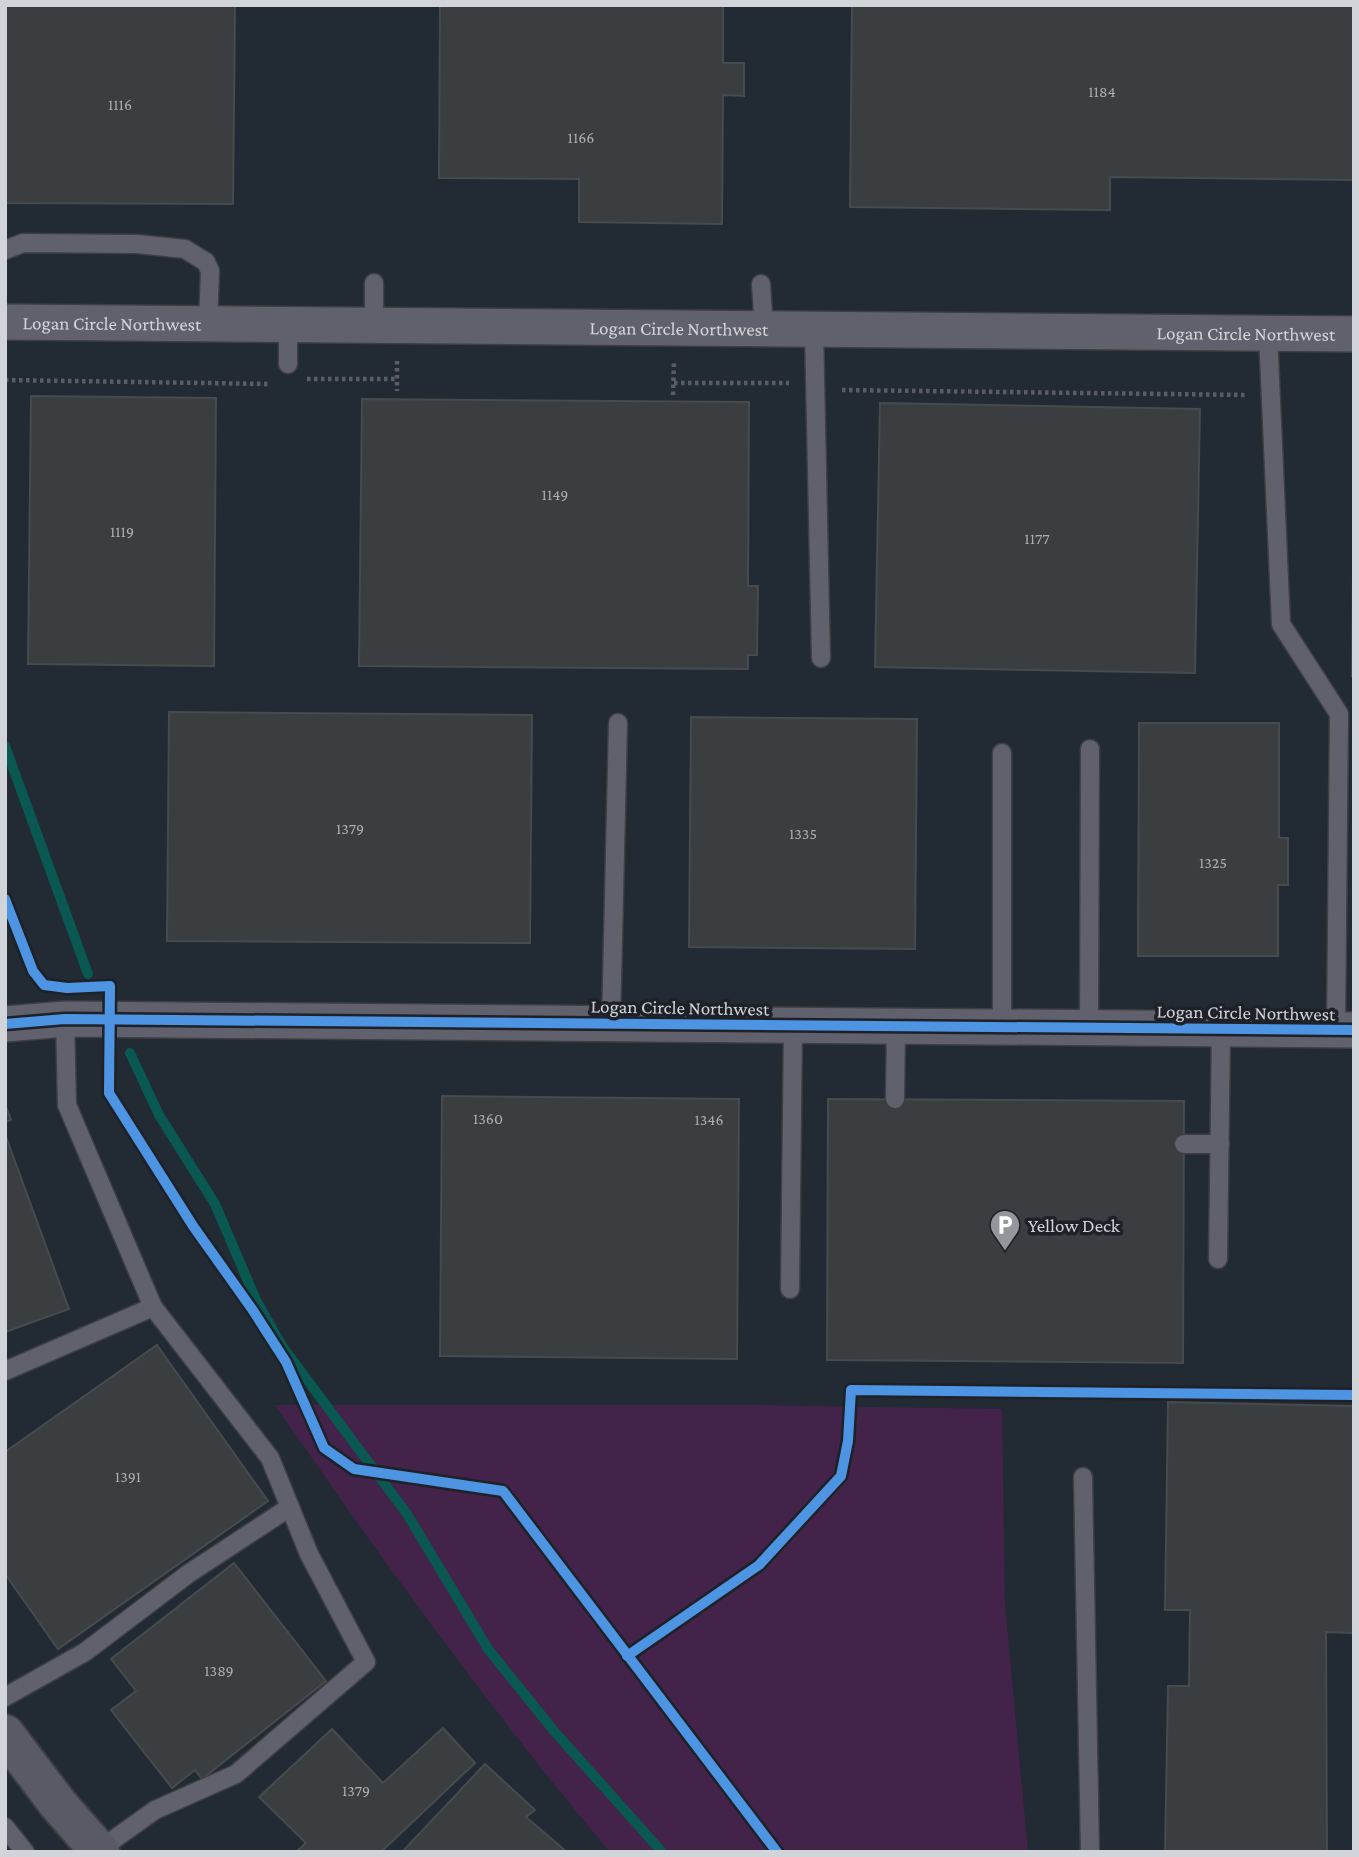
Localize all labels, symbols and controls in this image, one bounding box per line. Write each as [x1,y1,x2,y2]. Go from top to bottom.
house number: 1184 [1088,83,1116,100]
house number: 1116 [108,96,132,113]
house number: 1166 [568,129,594,146]
street label: Logan Circle Northwest [22,312,202,335]
street label: Logan Circle Northwest [589,317,769,340]
street label: Logan Circle Northwest [1156,322,1336,345]
house number: 1149 [542,486,568,503]
house number: 1119 [110,523,134,540]
house number: 1177 [1024,530,1050,547]
house number: 1379 [336,820,364,837]
house number: 1335 [789,825,817,842]
house number: 1325 [1199,854,1227,871]
street label: Logan Circle Northwest [590,995,770,1020]
street label: Logan Circle Northwest [1156,1000,1336,1025]
house number: 1360 [473,1110,503,1127]
house number: 1346 [694,1111,724,1128]
parking icon: Yellow Deck [988,1208,1022,1252]
place label: Yellow Deck [1028,1215,1121,1236]
house number: 1391 [115,1468,141,1485]
house number: 1389 [204,1662,234,1679]
house number: 1379 [342,1782,370,1799]

